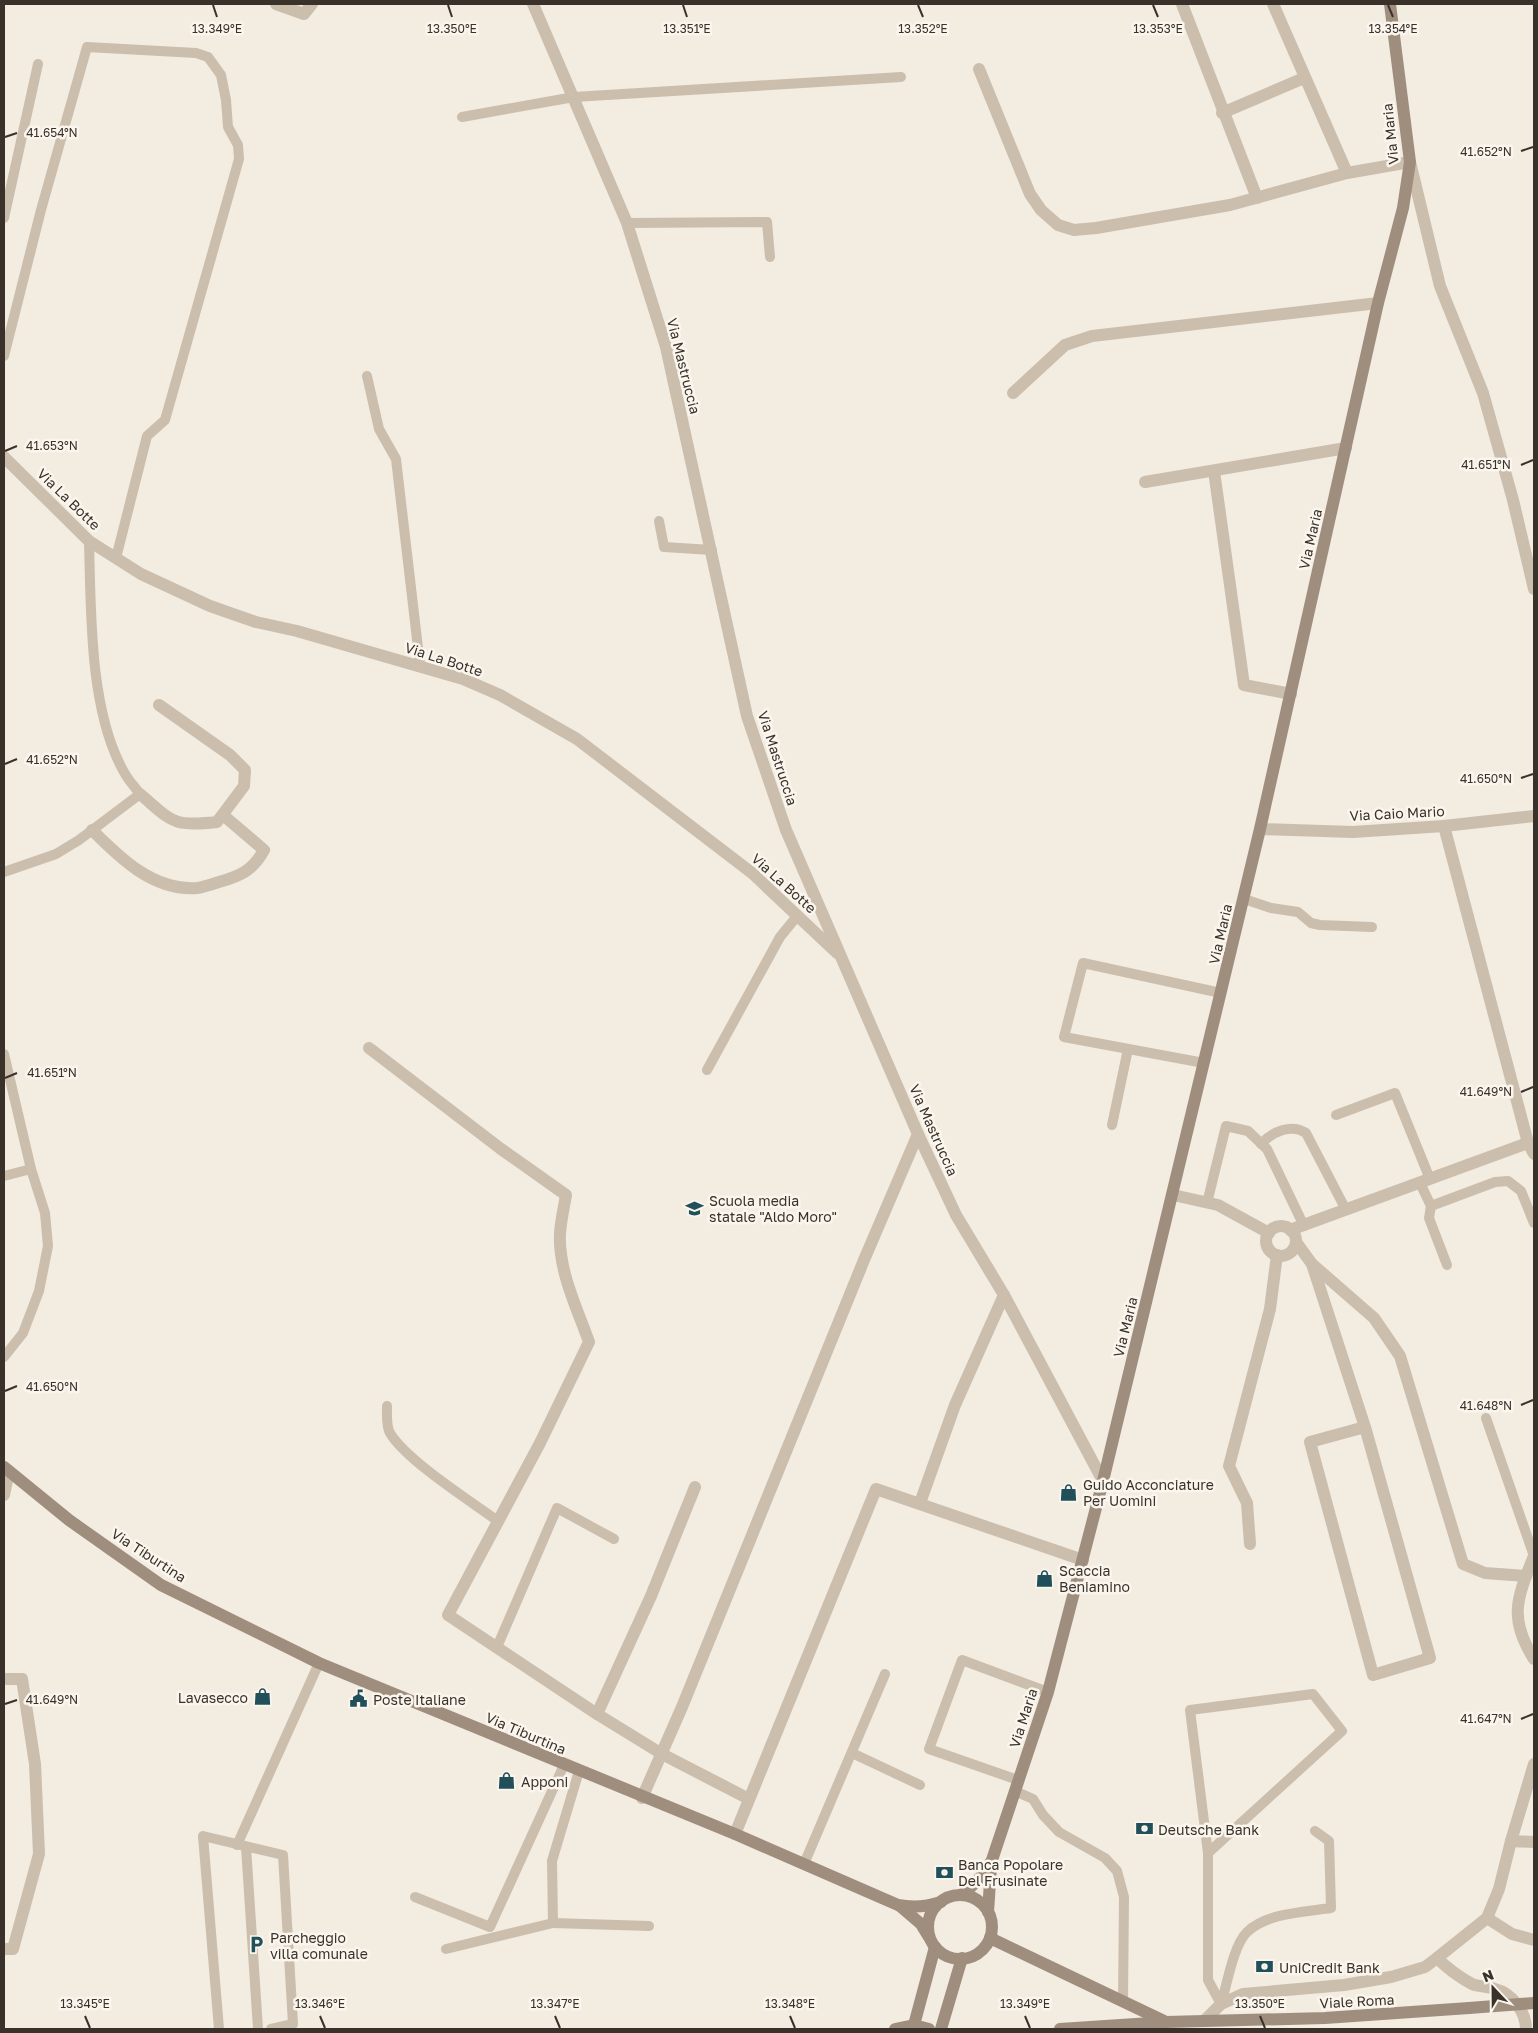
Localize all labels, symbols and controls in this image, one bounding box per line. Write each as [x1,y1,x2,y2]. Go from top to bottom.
text: 13.349°E [192,21,242,36]
text: 13.350°E [427,21,477,36]
text: 13.351°E [663,21,711,36]
text: 13.352°E [898,21,948,36]
text: 13.353°E [1133,21,1183,36]
text: 13.354°E [1368,21,1418,36]
street label: Via Maria [1378,102,1402,166]
text: 41.654°N [26,125,78,140]
text: 41.652°N [1460,144,1512,159]
street label: Via Mastruccia [664,316,704,416]
text: 41.653°N [26,438,78,453]
text: 41.651°N [1461,457,1511,472]
street label: Via La Botte [34,465,104,533]
street label: Via Maria [1295,507,1325,571]
street label: Via La Botte [403,638,485,680]
street label: Via Mastruccia [755,709,801,807]
text: 41.652°N [26,752,78,767]
text: 41.650°N [1460,771,1512,786]
street label: Via Caio Mario [1349,802,1445,824]
street label: Via La Botte [748,850,820,916]
street label: Via Maria [1205,902,1235,966]
text: 41.651°N [27,1065,77,1080]
street label: Via Mastruccia [906,1082,962,1178]
text: 41.649°N [1460,1084,1512,1099]
place label: Scuola media statale "Aldo Moro" [709,1192,837,1225]
school or university icon: Scuola media statale "Aldo Moro" [685,1198,705,1218]
street label: Via Maria [1109,1295,1141,1359]
text: 41.650°N [26,1379,78,1394]
text: 41.648°N [1460,1398,1512,1413]
place label: Guido Acconciature Per Uomini [1083,1476,1214,1509]
shop icon: Guido Acconciature Per Uomini [1059,1482,1079,1502]
street label: Via Tiburtina [108,1525,190,1585]
place label: Scaccia Beniamino [1059,1562,1130,1595]
shop icon: Scaccia Beniamino [1035,1568,1055,1588]
street label: Via Maria [1005,1686,1041,1750]
shop icon: Lavasecco [252,1687,272,1707]
place label: Lavasecco [178,1689,248,1706]
public building icon: Poste Italiane [349,1689,369,1709]
place label: Poste Italiane [373,1691,466,1708]
text: 41.649°N [26,1692,78,1707]
street label: Via Tiburtina [483,1708,569,1758]
text: 41.647°N [1460,1711,1512,1726]
shop icon: Apponi [497,1771,517,1791]
place label: Apponi [521,1773,568,1790]
bank icon: Deutsche Bank [1134,1819,1154,1839]
place label: Deutsche Bank [1158,1821,1259,1838]
place label: Banca Popolare Del Frusinate [958,1856,1063,1889]
bank icon: Banca Popolare Del Frusinate [934,1862,954,1882]
place label: Parcheggio villa comunale [270,1929,368,1962]
parking icon: Parcheggio villa comunale [246,1935,266,1955]
bank icon: UniCredit Bank [1255,1957,1275,1977]
place label: UniCredit Bank [1279,1959,1380,1976]
north arrow [1468,1963,1518,2013]
text: N [1480,1966,1496,1985]
street label: Viale Roma [1319,1991,1395,2011]
text: 13.345°E [60,1996,110,2011]
text: 13.346°E [295,1996,345,2011]
text: 13.347°E [530,1996,580,2011]
text: 13.348°E [765,1996,815,2011]
text: 13.349°E [1000,1996,1050,2011]
text: 13.350°E [1235,1996,1285,2011]

